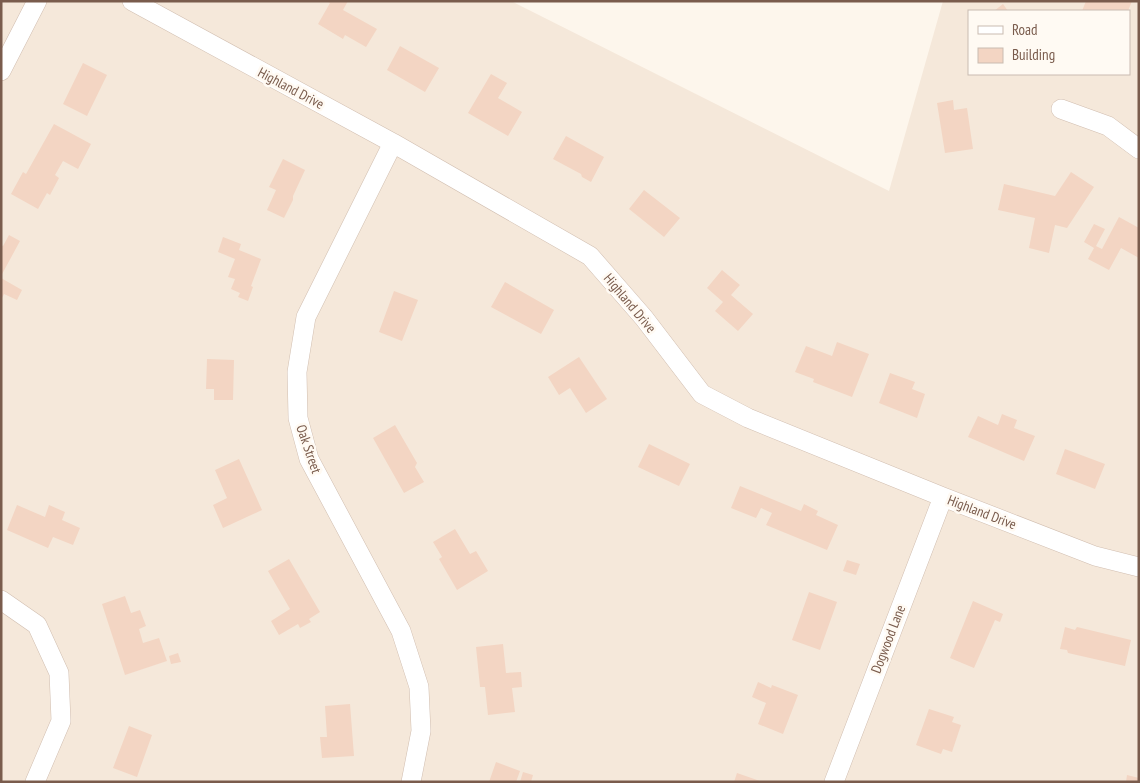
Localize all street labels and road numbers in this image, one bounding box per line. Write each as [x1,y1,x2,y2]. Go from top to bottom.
street label: Highland Drive [255,63,327,113]
street label: Highland Drive [600,270,660,337]
street label: Oak Street [292,422,326,476]
street label: Highland Drive [945,491,1019,533]
street label: Dogwood Lane [867,602,909,676]

